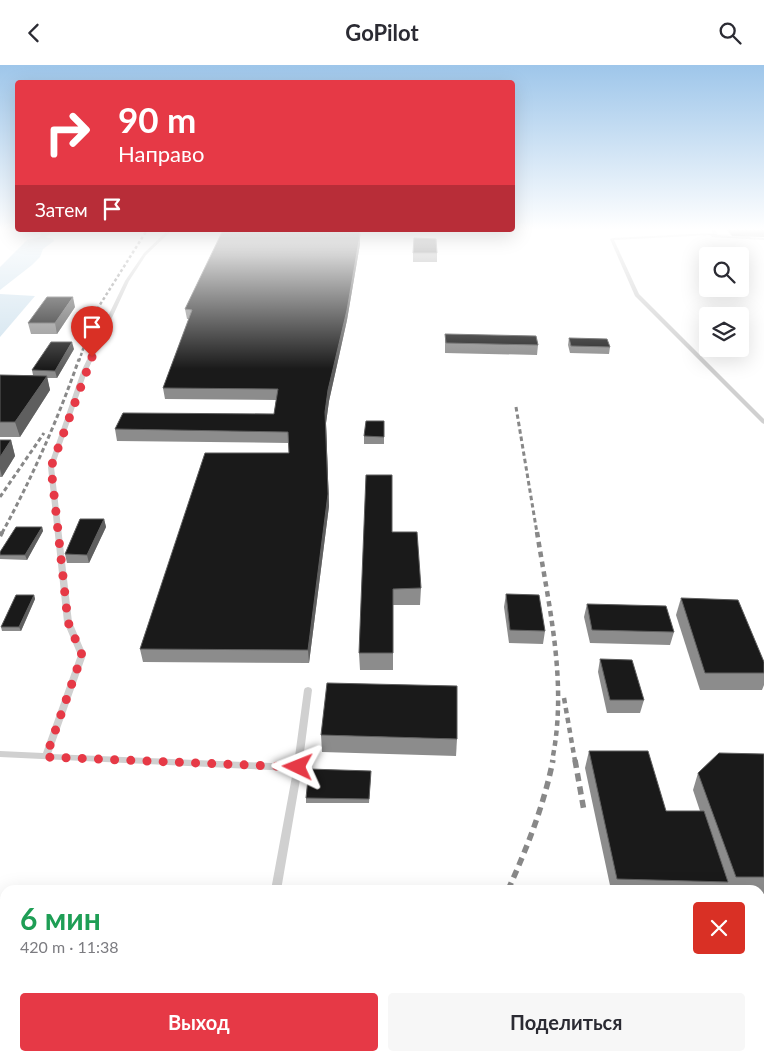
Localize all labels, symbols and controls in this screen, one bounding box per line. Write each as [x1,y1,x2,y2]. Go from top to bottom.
icon: back [20,19,48,47]
text: GoPilot [345,19,419,46]
icon: search [716,19,744,47]
text: 90 m [118,98,196,140]
icon: right [35,100,100,165]
text: Направо [118,140,204,167]
icon: arrive [98,195,126,223]
text: Затем [35,198,88,221]
map controls [699,247,749,357]
button: search [699,247,749,297]
pin [71,306,113,357]
button: layers [699,307,749,357]
icon: arrive [78,313,106,341]
position arrow [271,740,323,792]
text: 6 мин [20,900,101,936]
button: close [693,902,745,954]
text: 420 m · 11:38 [20,937,119,956]
button: Выход [20,993,378,1051]
button: Поделиться [388,993,745,1051]

